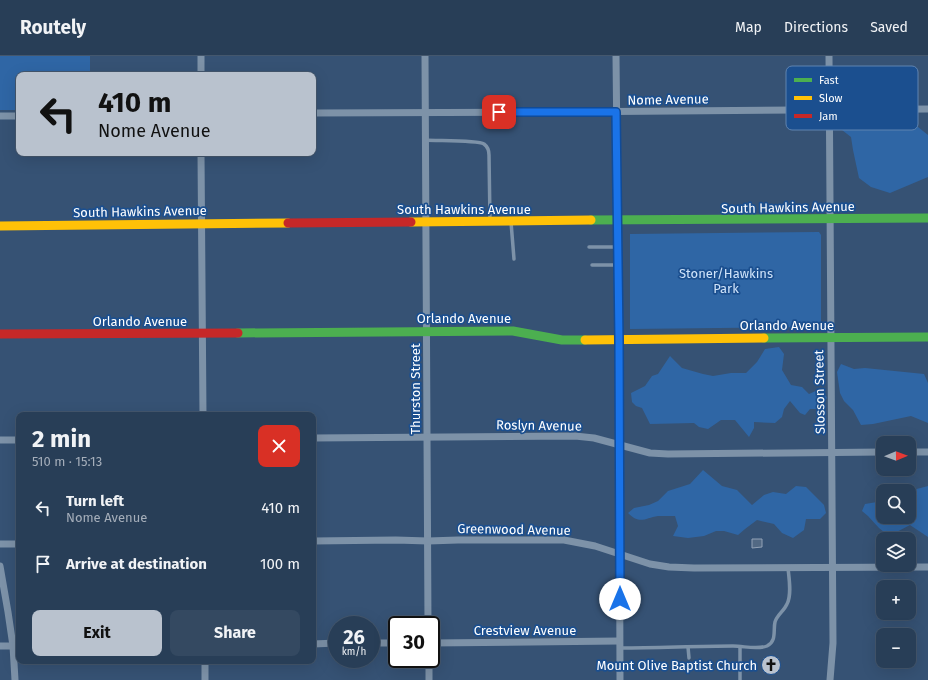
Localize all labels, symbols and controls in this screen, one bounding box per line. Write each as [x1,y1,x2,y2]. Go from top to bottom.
text: Routely [20,16,86,39]
text: Map [735,19,762,36]
text: Directions [784,19,848,36]
text: Saved [870,19,908,36]
legend [786,66,918,130]
text: Fast [819,74,839,87]
text: 410 m [98,86,171,119]
icon: left [32,88,84,140]
street label: Nome Avenue [627,91,709,108]
text: Slow [819,92,843,105]
pin [482,95,516,129]
icon: arrive [488,101,510,123]
text: Jam [819,110,838,123]
text: Nome Avenue [98,120,211,142]
street label: South Hawkins Avenue [721,199,855,216]
street label: South Hawkins Avenue [397,202,531,217]
street label: South Hawkins Avenue [73,203,207,220]
park label: Stoner/Hawkins Park [679,266,773,296]
street label: Orlando Avenue [417,311,511,326]
street label: Orlando Avenue [93,314,187,329]
street label: Orlando Avenue [740,318,834,333]
street label: Thurston Street [408,343,423,435]
street label: Slosson Street [811,349,828,434]
street label: Roslyn Avenue [496,417,582,434]
text: 2 min [32,425,91,453]
button: close [258,425,300,467]
north arrow [876,436,916,476]
map controls [876,436,916,668]
text: 510 m · 15:13 [32,454,102,469]
button: search [876,484,916,524]
text: Turn left [66,492,124,510]
icon: left [32,497,54,519]
text: 410 m [261,499,300,517]
text: Nome Avenue [66,510,147,525]
street label: Greenwood Avenue [457,521,571,538]
button: layers [876,532,916,572]
icon: arrive [32,553,54,575]
text: Arrive at destination [66,555,207,573]
text: 100 m [260,555,300,573]
position arrow [599,578,641,620]
button: + [876,580,916,620]
button: Exit [32,610,162,656]
button: Share [170,610,300,656]
speed limit sign: 30 [388,616,440,668]
street label: Crestview Avenue [474,623,576,638]
text: 26 [343,625,365,649]
button: − [876,628,916,668]
text: km/h [342,646,366,658]
church icon: Mount Olive Baptist Church [760,654,782,676]
place label: Mount Olive Baptist Church [597,658,757,673]

